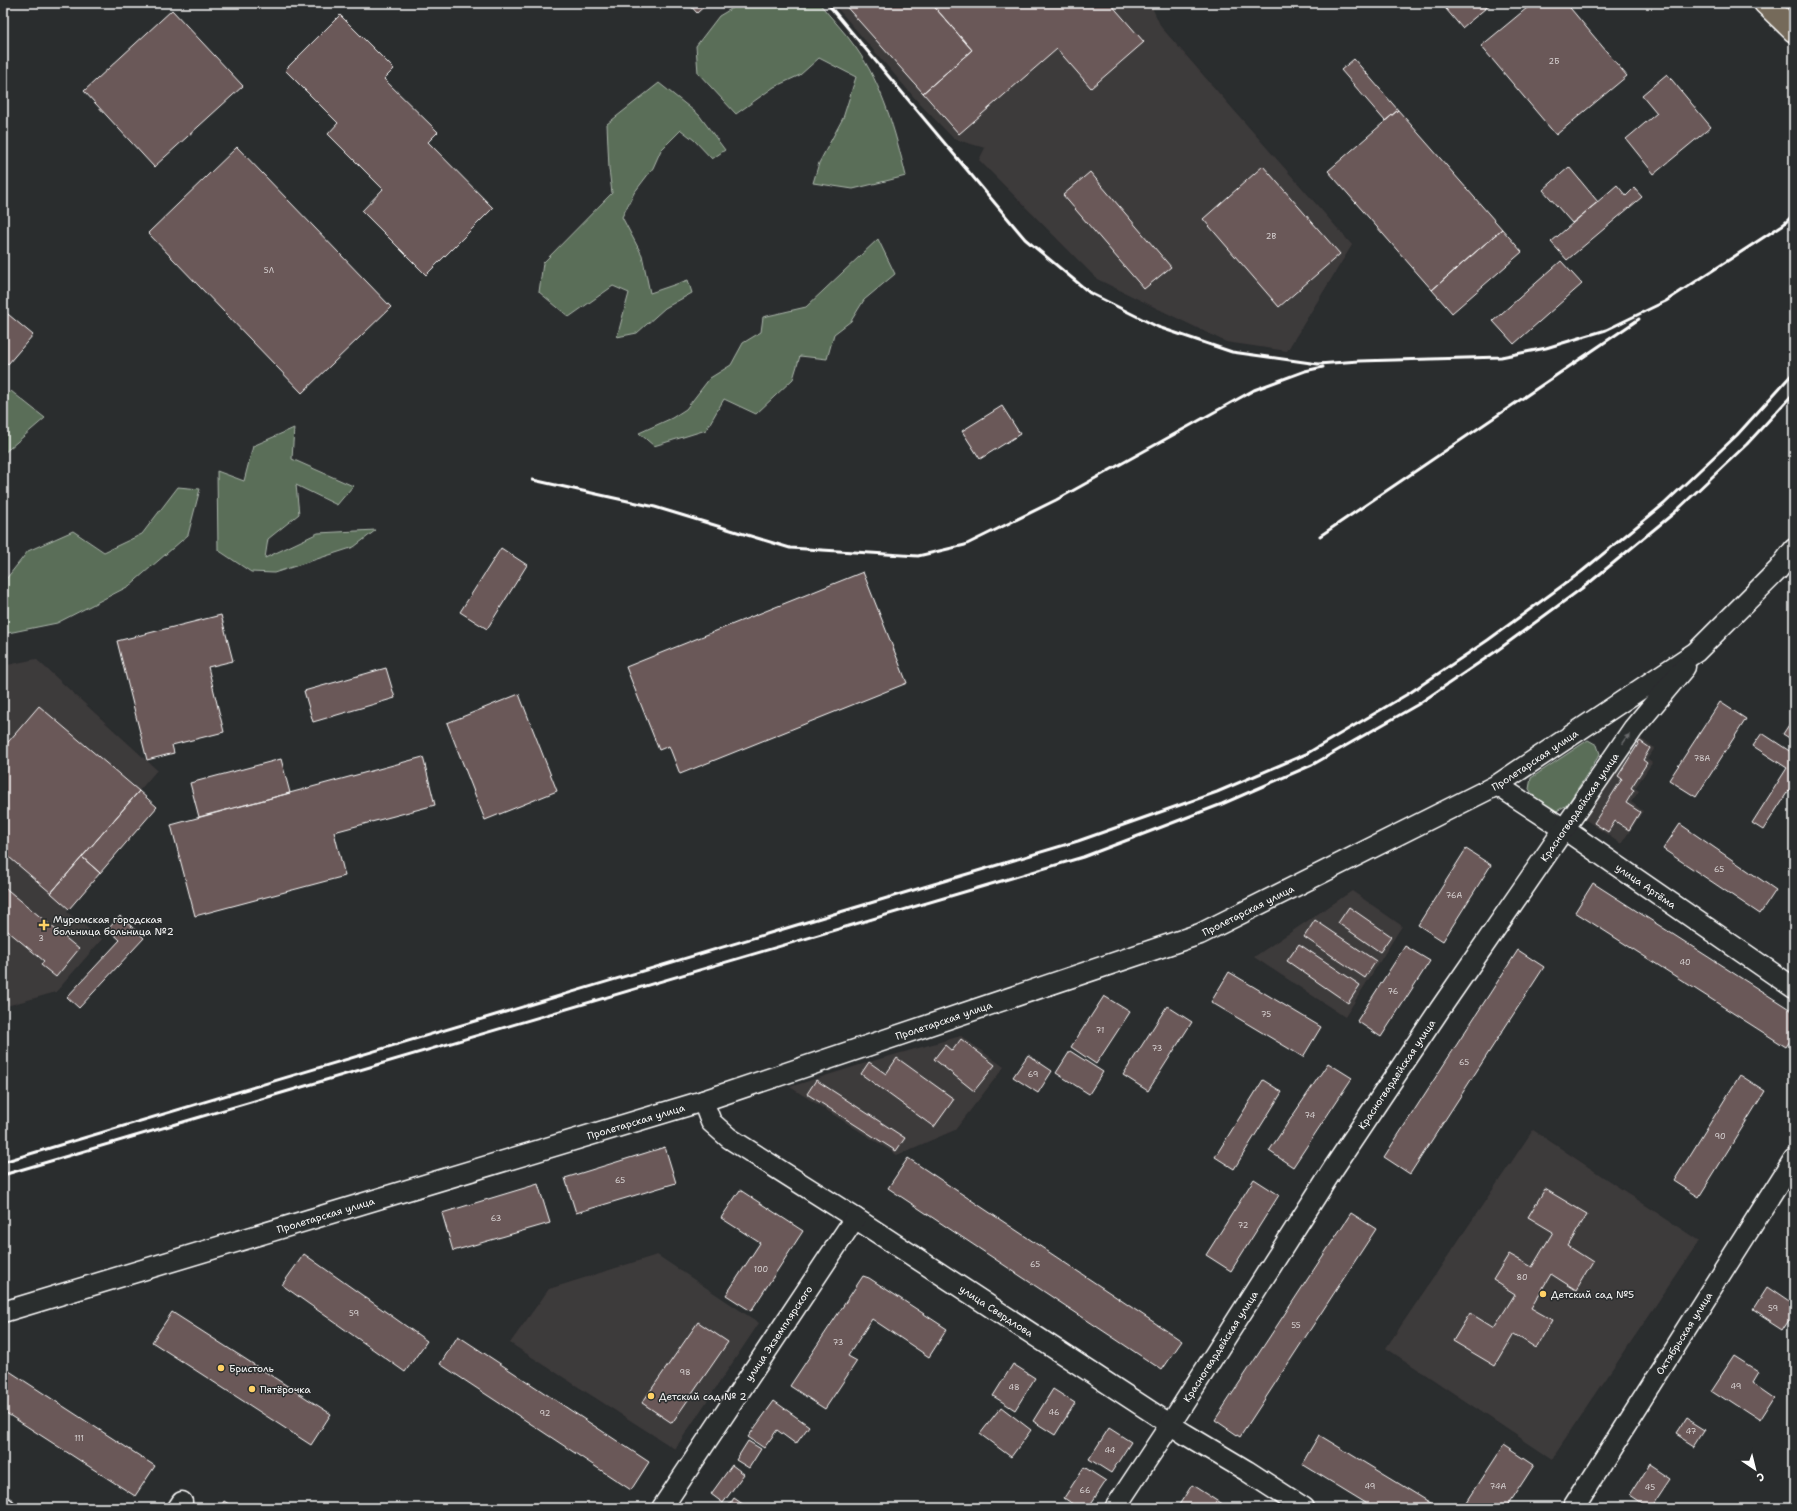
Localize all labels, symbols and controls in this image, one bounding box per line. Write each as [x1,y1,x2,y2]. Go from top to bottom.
house number: 2Б [1549,56,1559,67]
house number: 2В [1266,231,1276,242]
house number: 5Л [264,265,274,276]
street label: Пролетарская улица [1490,726,1581,794]
one-way arrow [1622,734,1630,745]
street label: Красногвардейская улица [1538,750,1622,864]
house number: 78А [1694,753,1711,764]
street label: улица Артёма [1613,861,1679,912]
house number: 65 [1714,864,1724,875]
street label: Пролетарская улица [1200,882,1297,939]
house number: 76А [1446,890,1463,901]
place label: Муромская городская больница больница №2 [53,913,174,938]
marker: Муромская городская больница больница №2 [38,919,50,931]
house number: 3 [38,933,44,944]
house number: 40 [1679,957,1691,968]
house number: 76 [1388,986,1399,997]
street label: Пролетарская улица [894,998,995,1043]
house number: 75 [1261,1009,1271,1020]
street label: Красногвардейская улица [1355,1016,1439,1132]
house number: 71 [1096,1025,1104,1036]
house number: 73 [1152,1043,1162,1054]
house number: 65 [1459,1057,1469,1068]
house number: 69 [1028,1069,1038,1080]
street label: Пролетарская улица [586,1101,687,1143]
house number: 74 [1305,1110,1316,1121]
house number: 90 [1714,1131,1726,1142]
house number: 65 [615,1175,625,1186]
street label: Пролетарская улица [275,1194,377,1236]
house number: 63 [491,1213,501,1224]
house number: 72 [1238,1220,1249,1231]
house number: 65 [1030,1259,1040,1270]
house number: 100 [754,1264,768,1275]
house number: 80 [1516,1272,1528,1283]
street label: улица Свердлова [957,1282,1036,1340]
street label: улица Экземплярского [742,1283,815,1384]
street label: Красногвардейская улица [1180,1288,1261,1405]
place label: Детский сад №5 [1551,1288,1634,1301]
marker: Детский сад №5 [1538,1289,1548,1299]
street label: Октябрьская улица [1653,1289,1716,1377]
house number: 59 [1768,1303,1778,1314]
house number: 59 [349,1308,359,1319]
house number: 55 [1291,1320,1301,1331]
house number: 73 [833,1337,843,1348]
place label: Бристоль [229,1362,274,1375]
marker: Бристоль [216,1363,226,1373]
house number: 98 [679,1367,691,1378]
house number: 49 [1731,1381,1741,1392]
house number: 48 [1008,1382,1020,1393]
place label: Пятёрочка [260,1383,311,1396]
marker: Пятёрочка [247,1384,257,1394]
place label: Детский сад № 2 [659,1390,747,1403]
marker: Детский сад № 2 [646,1391,656,1401]
house number: 46 [1048,1407,1060,1418]
house number: 92 [540,1408,551,1419]
house number: 47 [1686,1426,1697,1437]
house number: 111 [74,1433,84,1444]
house number: 44 [1105,1445,1116,1456]
north arrow [1735,1449,1775,1489]
text: С [1753,1469,1768,1485]
house number: 49 [1365,1481,1375,1492]
house number: 74А [1490,1481,1507,1492]
house number: 45 [1645,1482,1655,1493]
house number: 66 [1080,1485,1091,1496]

